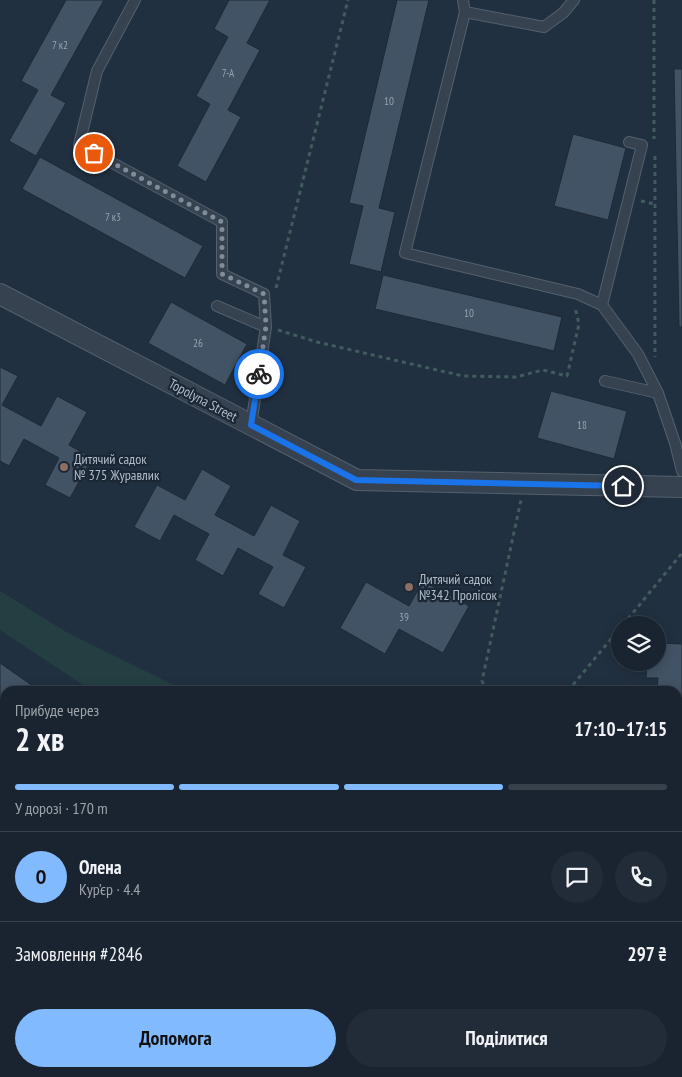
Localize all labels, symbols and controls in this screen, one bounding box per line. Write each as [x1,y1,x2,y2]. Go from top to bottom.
house number: 7 к2 [52,38,68,52]
house number: 7-А [222,66,235,80]
house number: 10 [384,94,394,108]
pin [73,132,115,174]
icon: bag [80,139,108,167]
house number: 7 к3 [105,210,121,224]
house number: 10 [464,306,474,320]
house number: 26 [193,336,203,350]
courier [234,349,284,399]
icon: bike [245,360,273,388]
street label: Topolyna Street [166,374,241,426]
house number: 18 [577,418,587,432]
place label: Дитячий садок № 375 Журавлик [74,450,160,484]
marker: Дитячий садок № 375 Журавлик [58,461,70,473]
pin [602,465,644,507]
icon: home [609,472,637,500]
place label: Дитячий садок №342 Пролісок [419,570,497,604]
marker: Дитячий садок №342 Пролісок [403,581,415,593]
house number: 39 [399,610,409,624]
map controls [611,616,666,671]
button: layers [611,616,666,671]
text: Прибуде через [15,700,99,720]
text: 17:10–17:15 [574,717,667,741]
text: 2 хв [15,718,64,760]
text: У дорозі · 170 m [15,798,108,818]
button: chat [551,851,603,903]
button: phone [615,851,667,903]
text: Олена [79,855,122,879]
text: О [36,865,46,889]
text: Кур’єр · 4.4 [79,879,140,899]
text: Замовлення #2846 [15,942,143,966]
text: 297 ₴ [628,942,667,966]
button: Допомога [15,1009,336,1067]
button: Поділитися [346,1009,667,1067]

